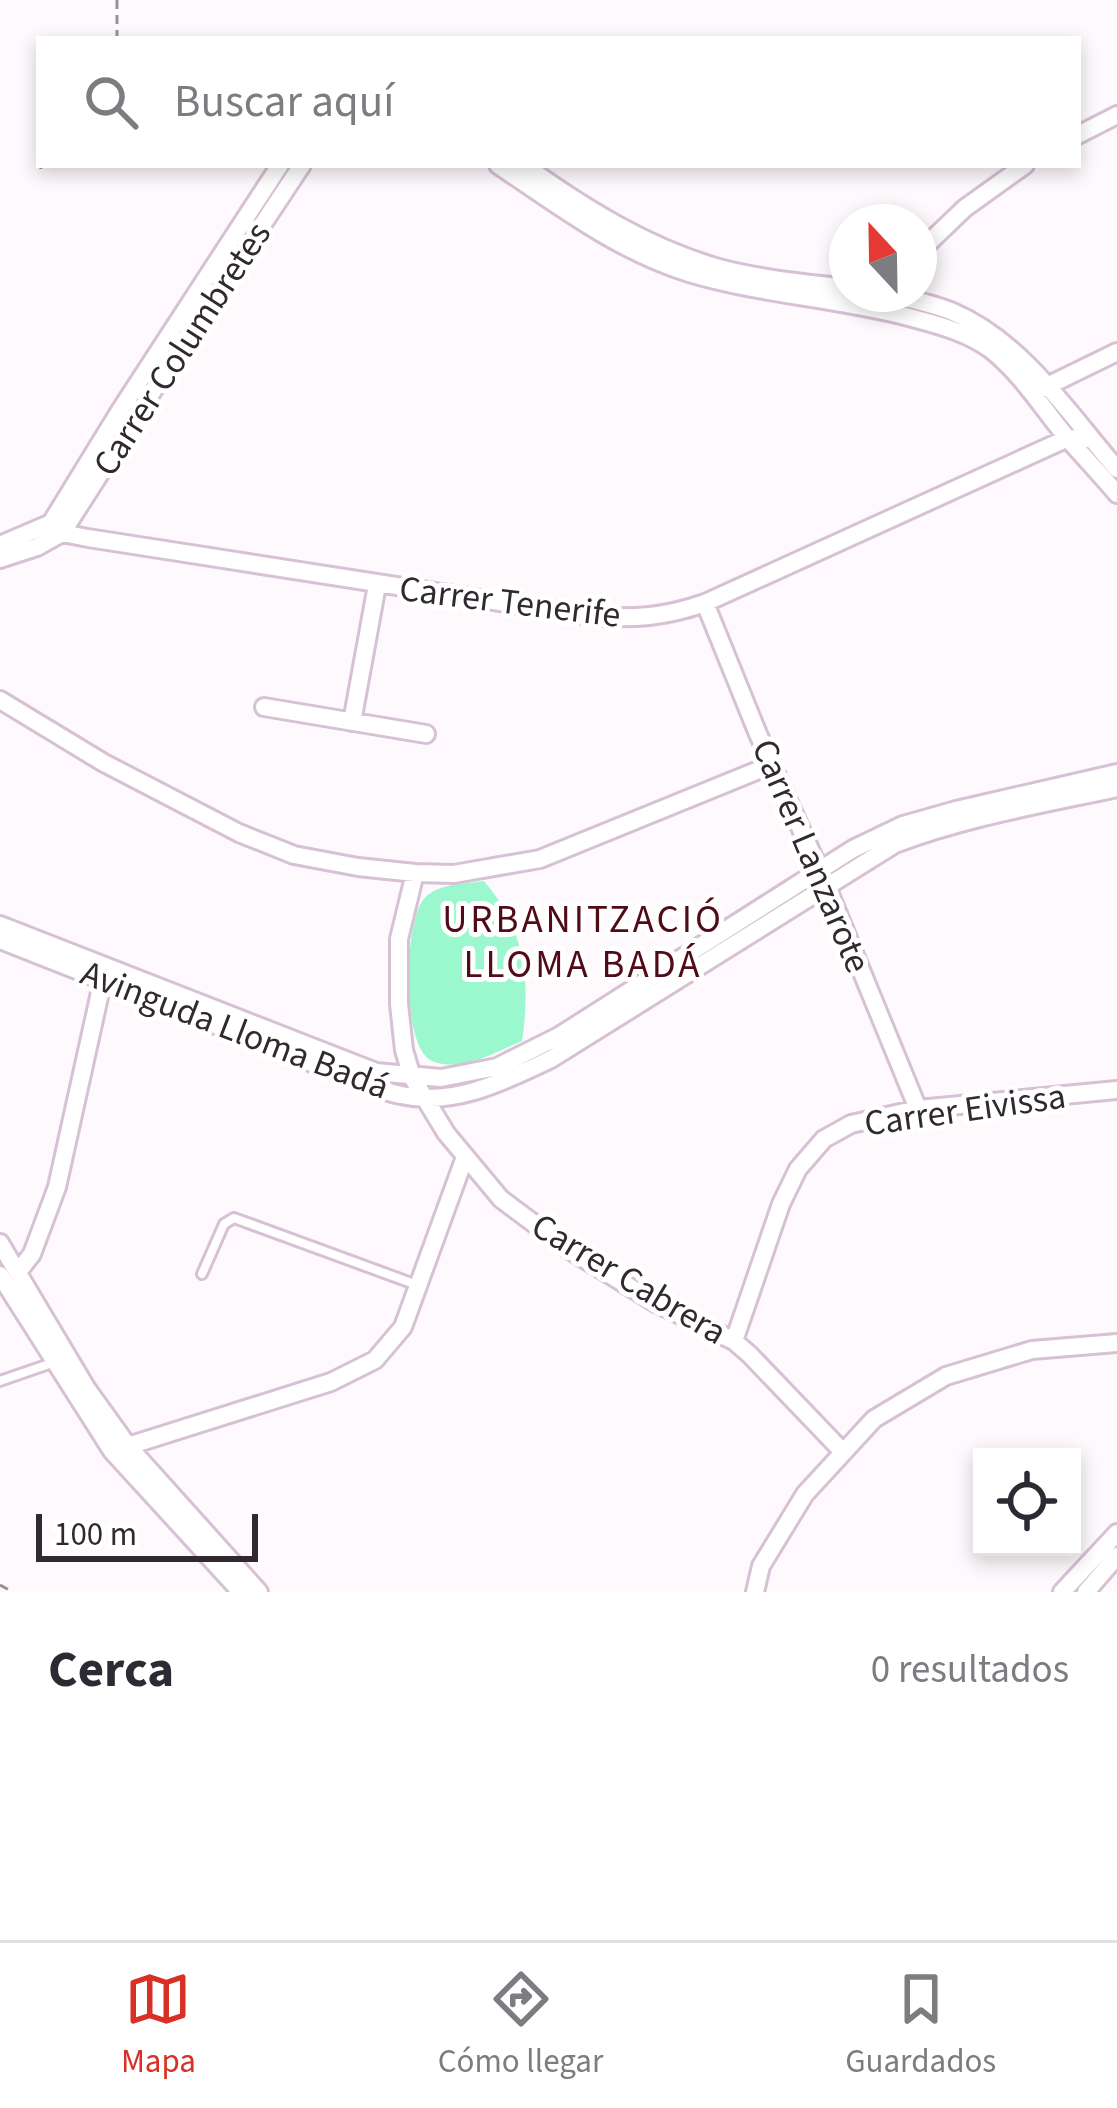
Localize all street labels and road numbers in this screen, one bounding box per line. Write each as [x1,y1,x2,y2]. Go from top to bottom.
street label: Carrer Columbretes [81,212,283,486]
street label: Carrer Tenerife [396,563,624,641]
street label: Carrer Lanzarote [739,731,883,981]
street label: Avinguda Lloma Badá [73,948,397,1112]
street label: Carrer Eivissa [861,1071,1069,1149]
street label: Carrer Cabrera [522,1201,736,1357]

